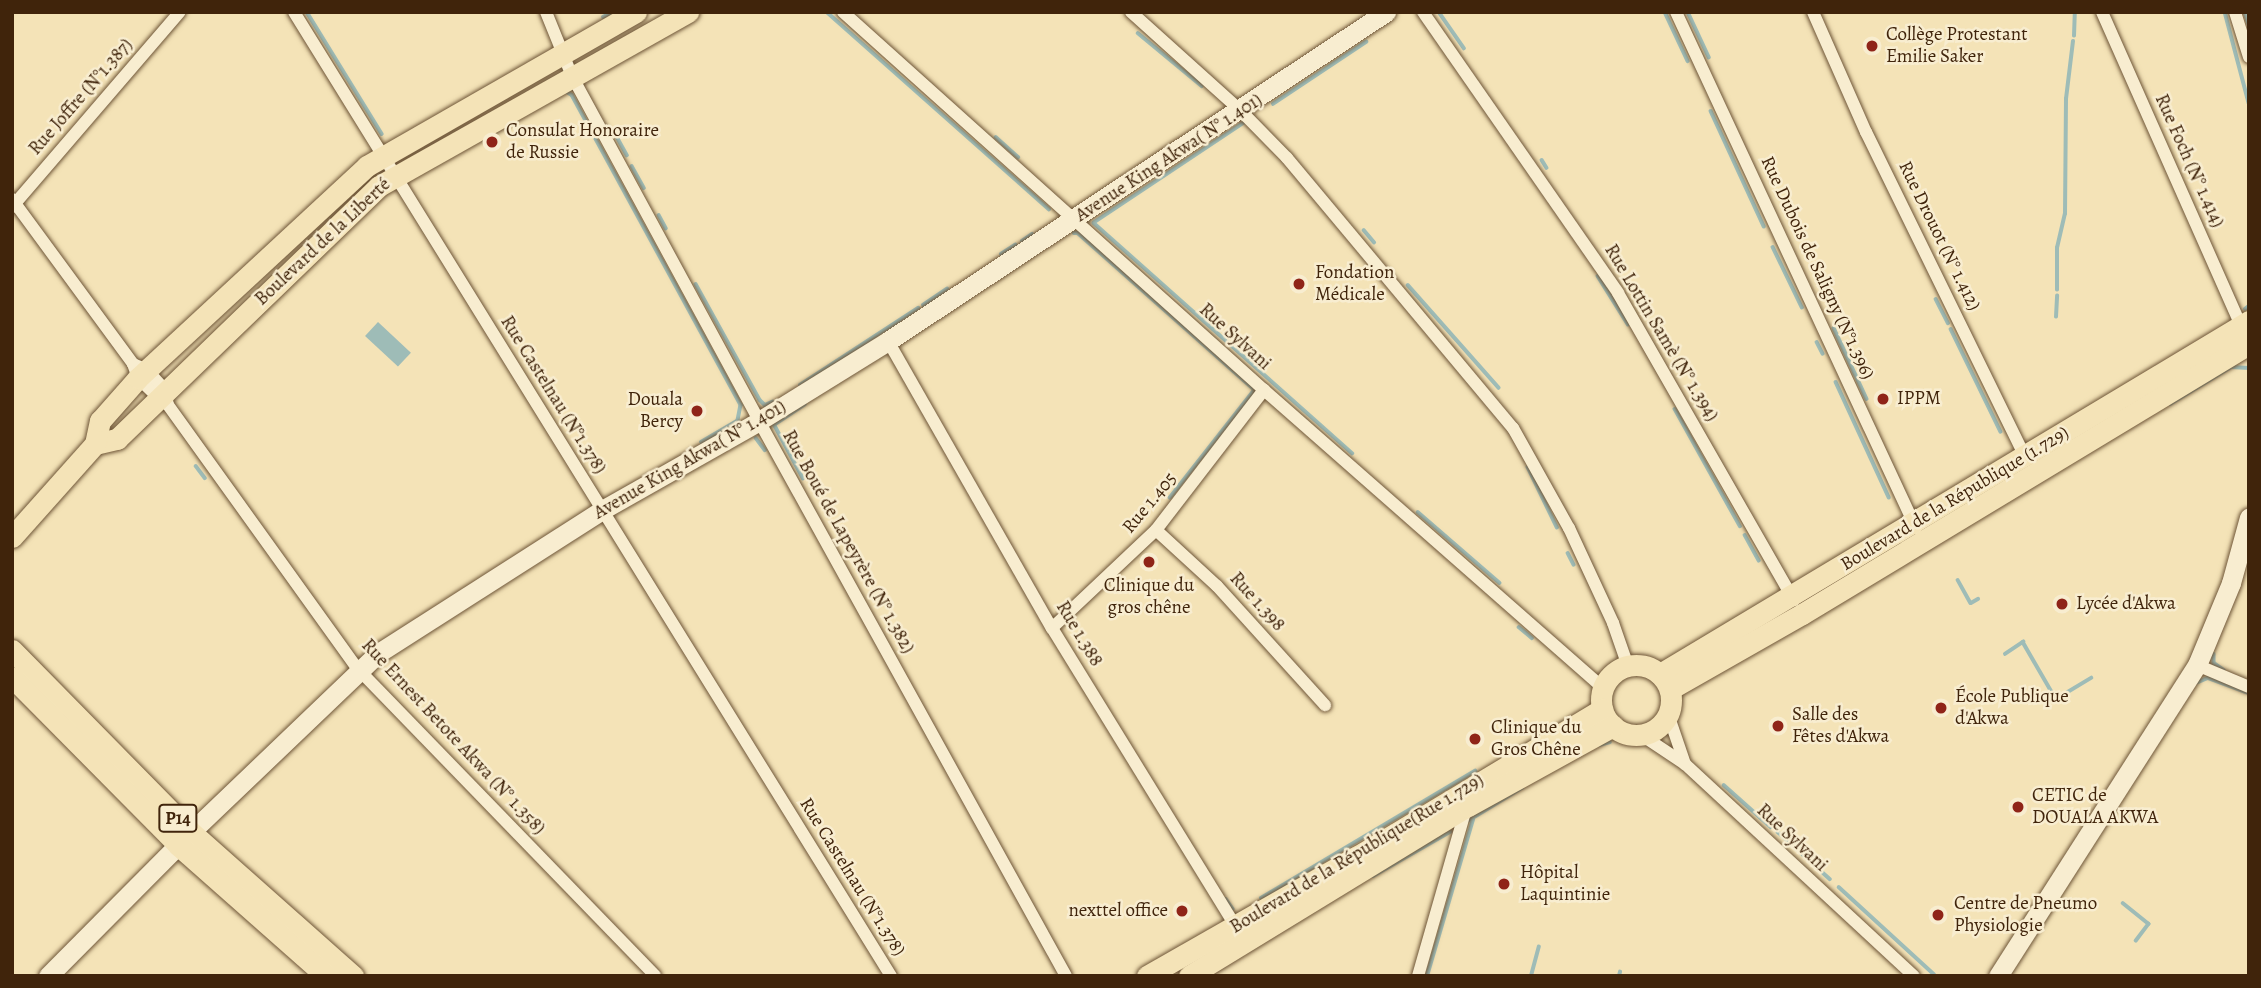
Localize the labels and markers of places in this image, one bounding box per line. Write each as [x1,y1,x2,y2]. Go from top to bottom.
place label: Collège Protestant Emilie Saker [1886,24,2027,68]
marker: Collège Protestant Emilie Saker [1864,38,1880,54]
place label: Consulat Honoraire de Russie [506,120,659,164]
marker: Consulat Honoraire de Russie [484,134,500,150]
place label: Fondation Médicale [1315,262,1394,306]
marker: Fondation Médicale [1289,274,1309,294]
place label: IPPM [1897,388,1941,410]
place label: Douala Bercy [628,389,683,433]
marker: IPPM [1875,391,1891,407]
marker: Douala Bercy [689,403,705,419]
marker: Clinique du gros chêne [1139,552,1159,572]
place label: Clinique du gros chêne [1104,575,1194,619]
place label: Lycée d'Akwa [2076,593,2176,615]
marker: Lycée d'Akwa [2054,596,2070,612]
place label: École Publique d'Akwa [1955,686,2069,730]
marker: École Publique d'Akwa [1933,700,1949,716]
place label: Salle des Fêtes d'Akwa [1792,704,1889,748]
place label: Clinique du Gros Chêne [1491,717,1581,761]
marker: Salle des Fêtes d'Akwa [1770,718,1786,734]
marker: Clinique du Gros Chêne [1465,729,1485,749]
place label: CETIC de DOUALA AKWA [2032,785,2158,829]
marker: CETIC de DOUALA AKWA [2010,799,2026,815]
place label: Hôpital Laquintinie [1520,862,1610,906]
marker: Hôpital Laquintinie [1494,874,1514,894]
place label: Centre de Pneumo Physiologie [1954,893,2097,937]
place label: nexttel office [1068,900,1168,922]
marker: nexttel office [1174,903,1190,919]
marker: Centre de Pneumo Physiologie [1928,905,1948,925]

